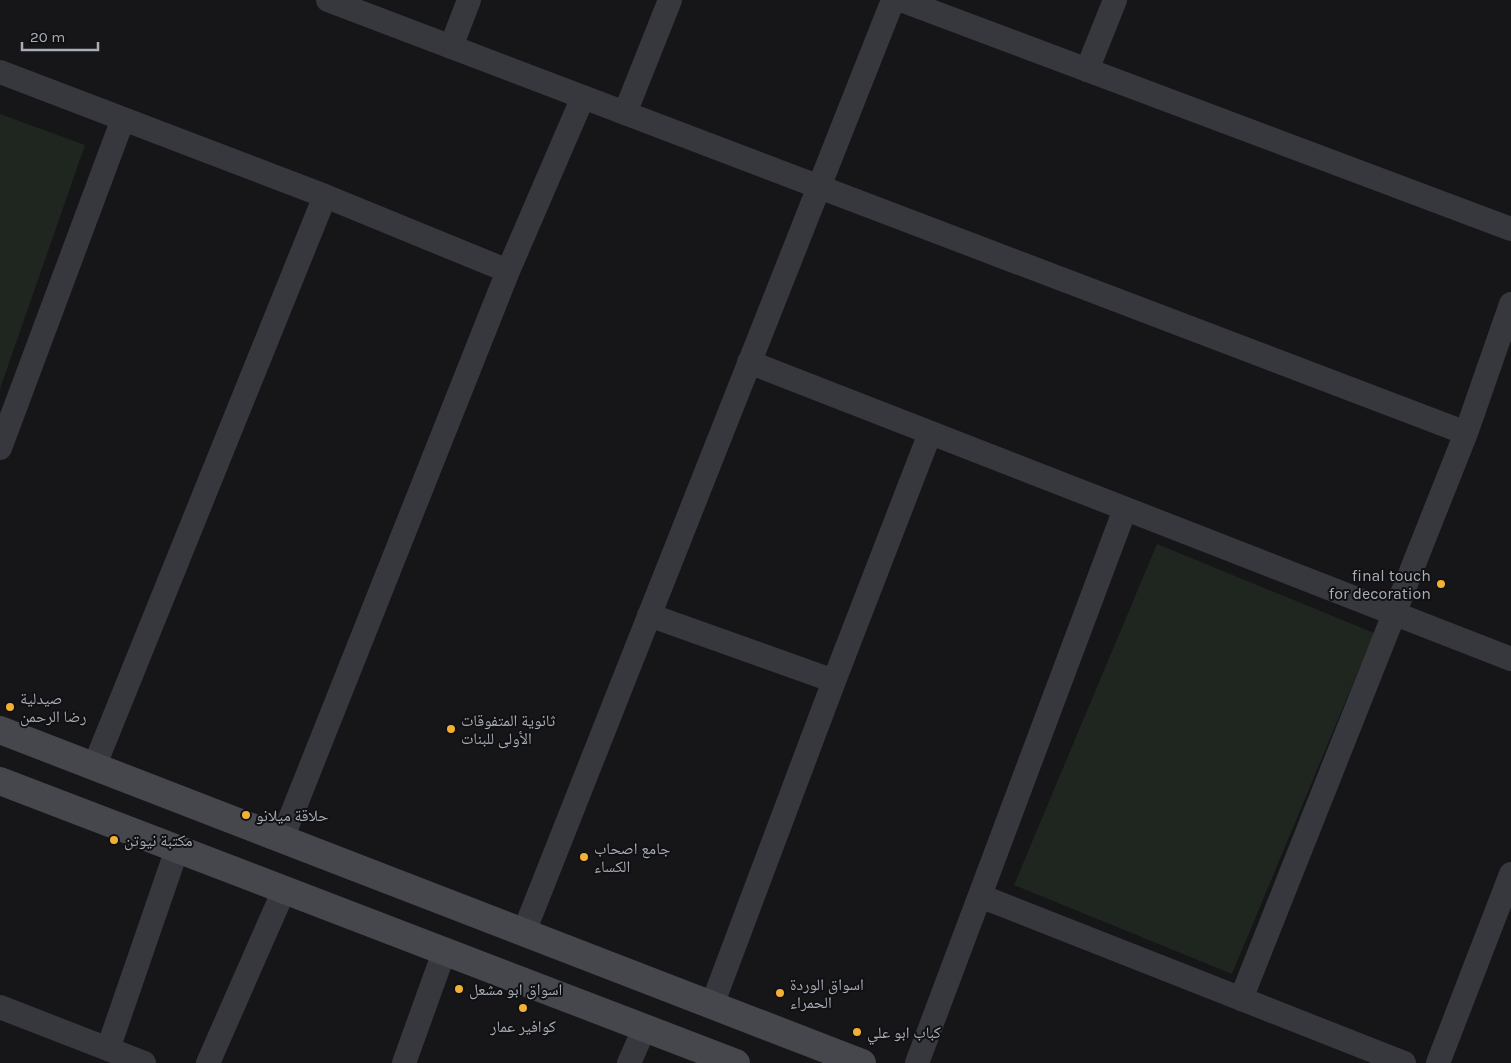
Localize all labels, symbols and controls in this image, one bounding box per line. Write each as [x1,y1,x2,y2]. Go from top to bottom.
scale bar [22,20,99,52]
text: 20 m [30,28,65,46]
place label: final touch for decoration [1329,566,1431,603]
marker: final touch for decoration [1435,578,1447,590]
place label: صيدلية رضا الرحمن [20,689,86,727]
marker: صيدلية رضا الرحمن [4,701,16,713]
place label: ثانوية المتفوقات الأولى للبنات [461,711,556,749]
marker: ثانوية المتفوقات الأولى للبنات [445,723,457,735]
place label: حلاقة ميلانو [256,806,328,825]
marker: حلاقة ميلانو [240,809,252,821]
place label: مكتبة نيوتن [124,831,193,851]
marker: مكتبة نيوتن [108,834,120,846]
place label: جامع اصحاب الكساء [594,839,670,876]
marker: جامع اصحاب الكساء [578,851,590,863]
place label: اسواق الوردة الحمراء [790,975,864,1012]
place label: اسواق ابو مشعل [469,980,562,1000]
marker: اسواق ابو مشعل [453,983,465,995]
marker: اسواق الوردة الحمراء [774,987,786,999]
marker: كوافير عمار [517,1002,529,1014]
place label: كوافير عمار [489,1017,556,1036]
place label: كباب ابو علي [867,1023,941,1045]
marker: كباب ابو علي [851,1026,863,1038]

